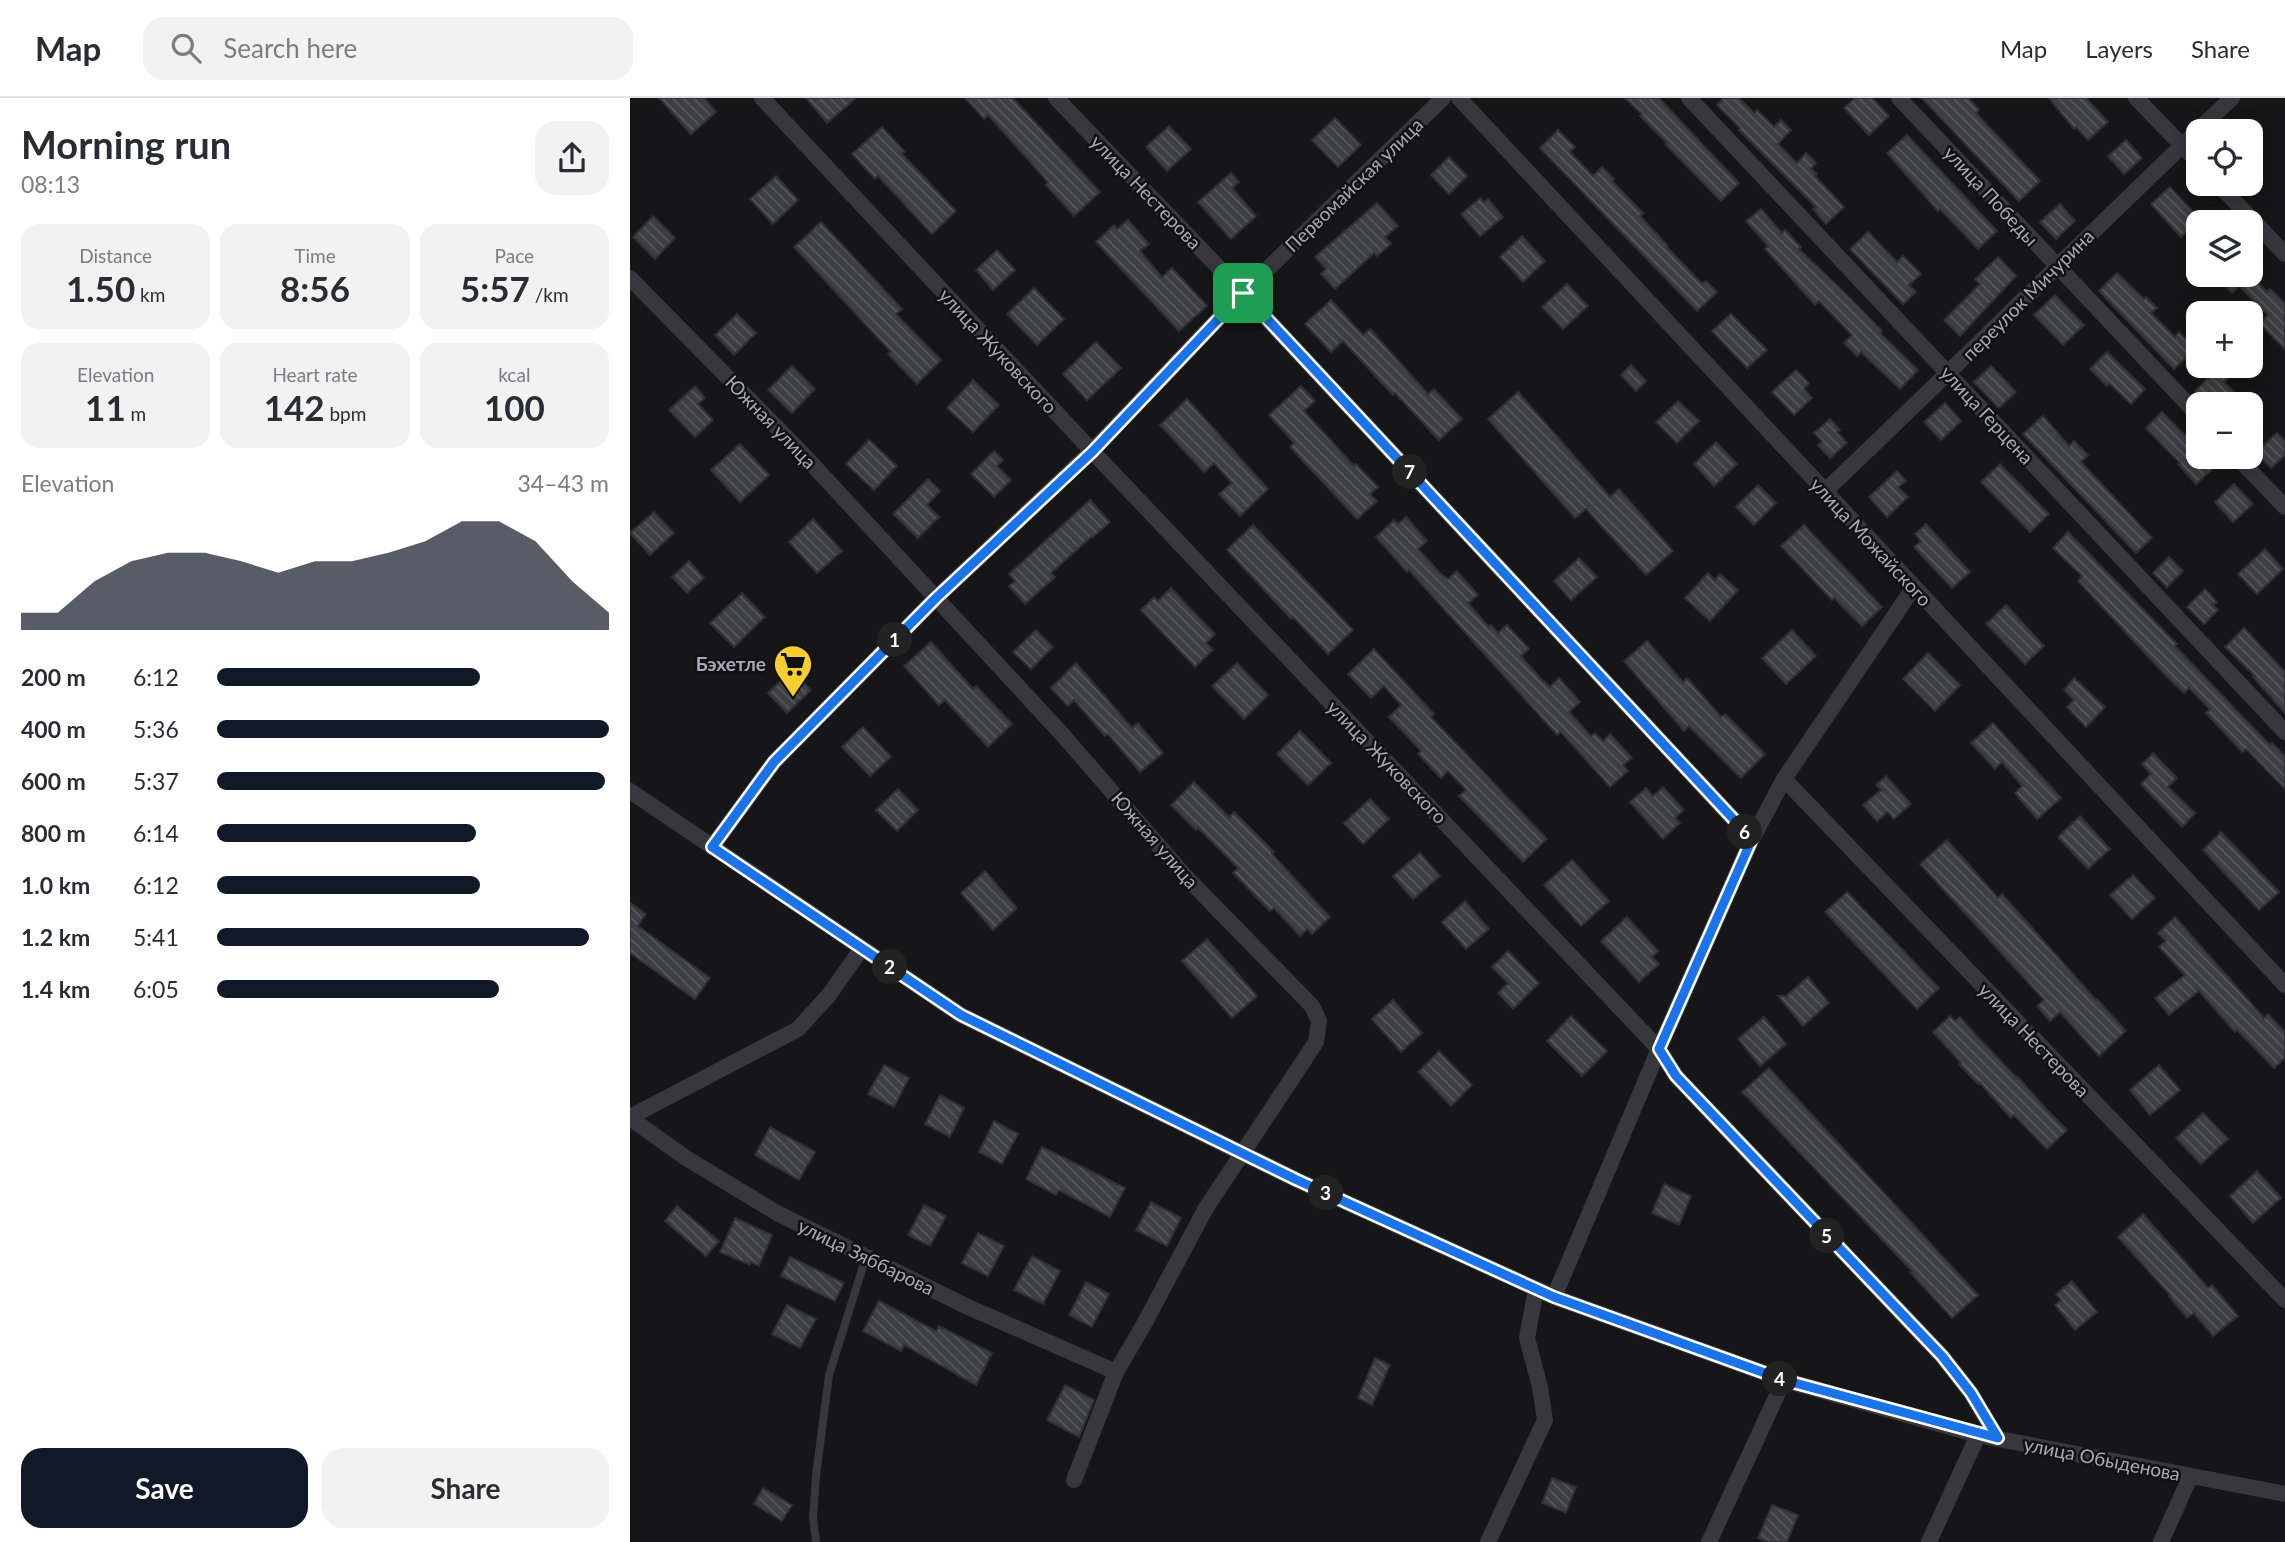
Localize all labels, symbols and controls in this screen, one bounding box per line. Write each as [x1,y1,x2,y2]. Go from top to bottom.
search box [143,17,633,80]
text: Map [35,28,101,68]
icon: search [167,29,205,67]
text: Search here [223,32,357,64]
text: Map [2000,34,2047,63]
text: Layers [2085,34,2153,63]
text: Share [2191,34,2250,63]
street label: Первомайская улица [1280,113,1427,256]
map controls [2186,119,2263,469]
button: locate [2186,119,2263,196]
text: Morning run [21,121,231,167]
button: share [535,121,609,195]
street label: улица Нестерова [1086,130,1207,253]
street label: улица Победы [1939,141,2043,250]
text: 08:13 [21,170,80,198]
button: layers [2186,210,2263,287]
street label: переулок Мичурина [1957,224,2098,365]
text: Distance [79,244,152,267]
text: Time [294,244,336,267]
text: Pace [495,244,534,267]
pin [1213,263,1273,323]
text: 1.50 [66,267,135,309]
text: 8:56 [280,267,350,309]
text: 5:57 [460,267,530,309]
icon: arrive [1224,274,1262,312]
text: km [135,283,165,306]
text: /km [530,283,569,306]
street label: улица Жуковского [935,283,1062,418]
button: + [2186,301,2263,378]
street label: улица Герцена [1936,361,2039,469]
text: Elevation [77,363,154,386]
text: Heart rate [272,363,358,386]
text: kcal [498,363,530,386]
street label: Южная улица [721,370,822,473]
text: 11 [85,386,126,428]
text: 142 [264,386,325,428]
text: 100 [484,386,545,428]
button: − [2186,392,2263,469]
text: m [126,402,146,425]
text: bpm [325,402,366,425]
pin: 7 [1392,454,1428,490]
text: 7 [1404,460,1415,483]
text: Elevation [21,469,114,497]
text: 34–43 m [517,469,609,497]
street label: улица Можайского [1806,473,1937,611]
pin: 1 [877,622,912,658]
text: 1 [889,628,900,651]
supermarket icon: Бэхетле [772,643,814,698]
place label: Бэхетле [696,652,766,675]
text: 200 m [21,663,86,691]
text: 6:12 [133,663,179,691]
street label: улица Жуковского [1323,695,1452,828]
text: 400 m [21,715,86,743]
text: 5:36 [133,715,179,743]
text: 600 m [21,767,86,795]
text: 5:37 [133,767,179,795]
street label: Южная улица [1107,787,1204,893]
pin: 6 [1728,814,1762,850]
text: 800 m [21,819,86,847]
text: 6:14 [133,819,179,847]
text: 6 [1739,820,1750,843]
text: 1.0 km [21,871,90,899]
text: 6:12 [133,871,179,899]
text: 1.2 km [21,923,90,951]
text: 5:41 [133,923,179,951]
pin: 2 [873,950,908,984]
text: 2 [884,955,895,978]
text: 1.4 km [21,975,90,1003]
text: 6:05 [133,975,179,1003]
street label: улица Нестерова [1974,978,2095,1101]
pin: 3 [1308,1176,1344,1210]
text: 3 [1320,1181,1331,1204]
street label: улица Зяббарова [794,1214,938,1299]
pin: 5 [1810,1218,1844,1254]
text: 5 [1821,1224,1832,1247]
pin: 4 [1762,1362,1798,1396]
text: 4 [1774,1367,1785,1390]
street label: улица Обыденова [2022,1432,2182,1485]
button: Save [21,1448,308,1528]
button: Share [322,1448,609,1528]

